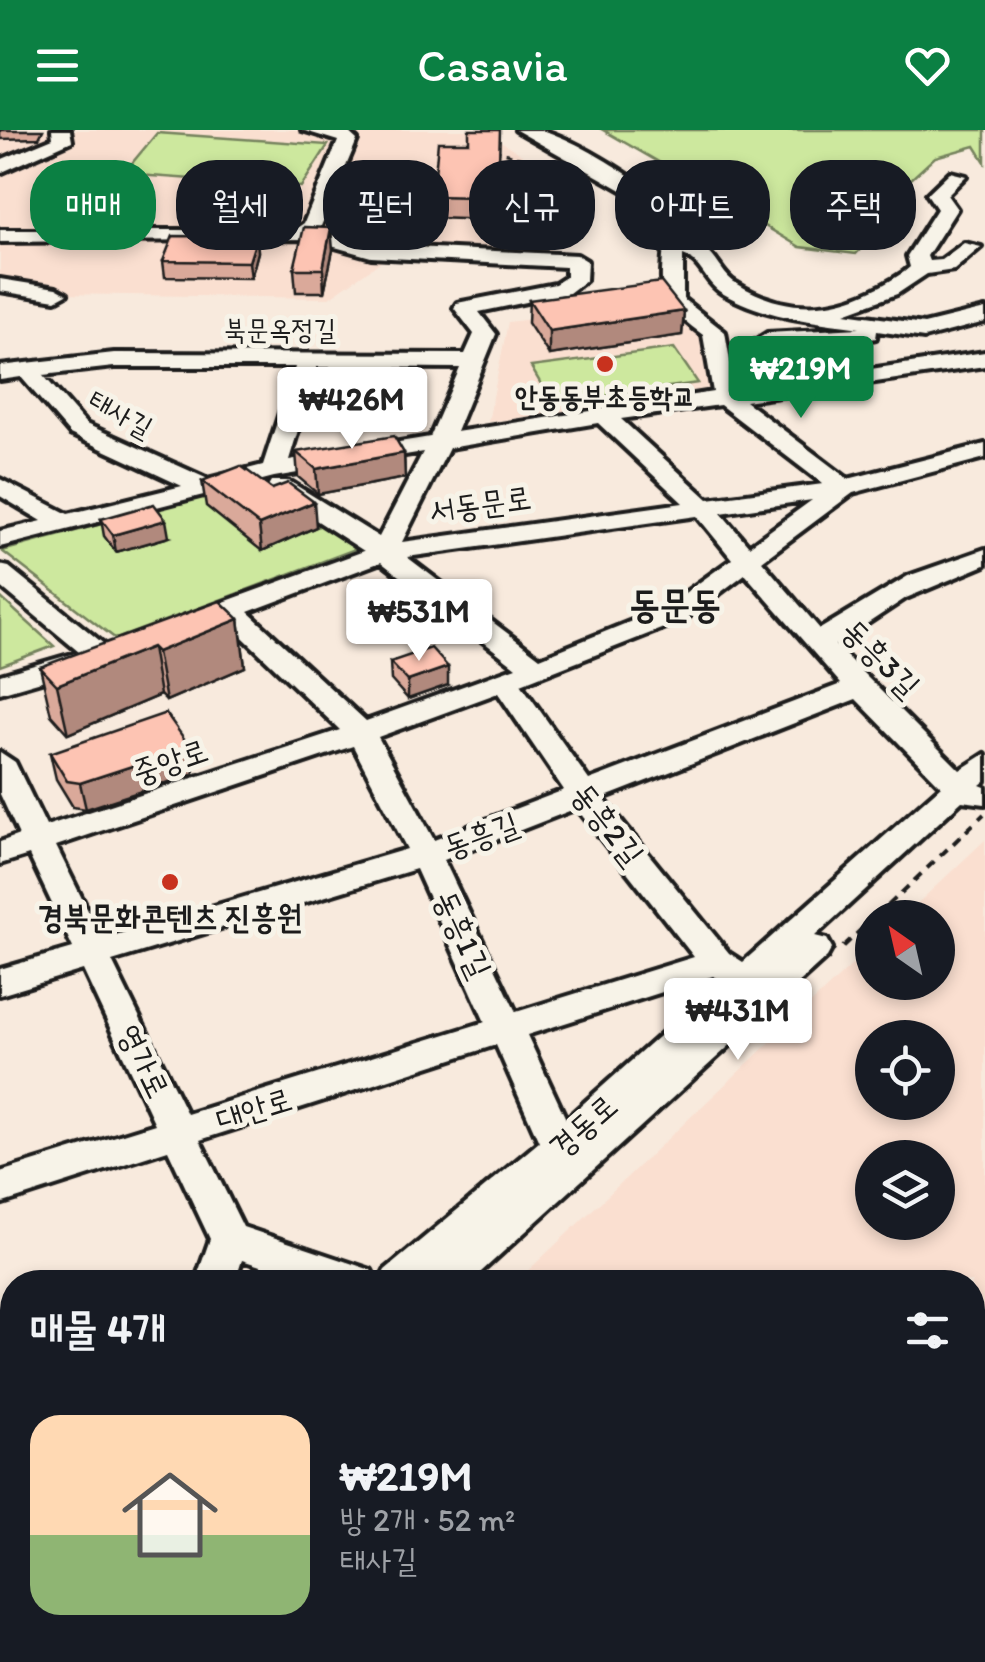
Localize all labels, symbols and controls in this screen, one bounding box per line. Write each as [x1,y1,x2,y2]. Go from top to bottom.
icon: menu [30,38,85,93]
text: Casavia [417,38,568,92]
icon: heart [900,38,955,93]
chip: 매매 [30,160,156,250]
chip: 월세 [176,160,303,250]
chip: 필터 [323,160,449,250]
chip: 신규 [469,160,595,250]
chip: 아파트 [615,160,770,250]
chip: 주택 [790,160,916,250]
street label: 북문옥정길 [224,312,336,346]
pin: ₩219M [731,336,871,421]
text: ₩219M [751,349,851,387]
marker: 안동동부초등학교 [594,353,616,375]
pin: ₩426M [282,367,422,452]
place label: 안동동부초등학교 [515,379,695,413]
text: ₩426M [299,380,405,418]
street label: 태사길 [83,382,159,444]
street label: 서동문로 [426,478,534,530]
pin: ₩531M [349,579,489,664]
district label: 동문동 [629,581,721,627]
text: ₩531M [368,592,470,630]
street label: 동흥3길 [834,611,928,705]
street label: 중앙로 [127,730,213,792]
street label: 동흥2길 [564,775,652,873]
street label: 동흥길 [438,804,524,866]
marker: 경북문화콘텐츠 진흥원 [159,871,181,893]
street label: 동흥1길 [426,884,500,984]
place label: 경북문화콘텐츠 진흥원 [38,898,302,936]
north arrow [855,900,955,1000]
map controls [855,900,955,1240]
pin: ₩431M [668,978,808,1063]
text: ₩431M [686,991,790,1029]
street label: 영가로 [110,1018,178,1104]
button: locate [855,1020,955,1120]
street label: 대안로 [212,1080,296,1138]
street label: 경동로 [541,1086,625,1166]
button: layers [855,1140,955,1240]
text: 매물 4개 [30,1303,166,1354]
icon: filters [900,1303,955,1358]
text: ₩219M [340,1450,472,1501]
icon: home [110,1455,230,1575]
text: 방 2개 · 52 m² [340,1501,515,1539]
text: 태사길 [340,1541,417,1579]

